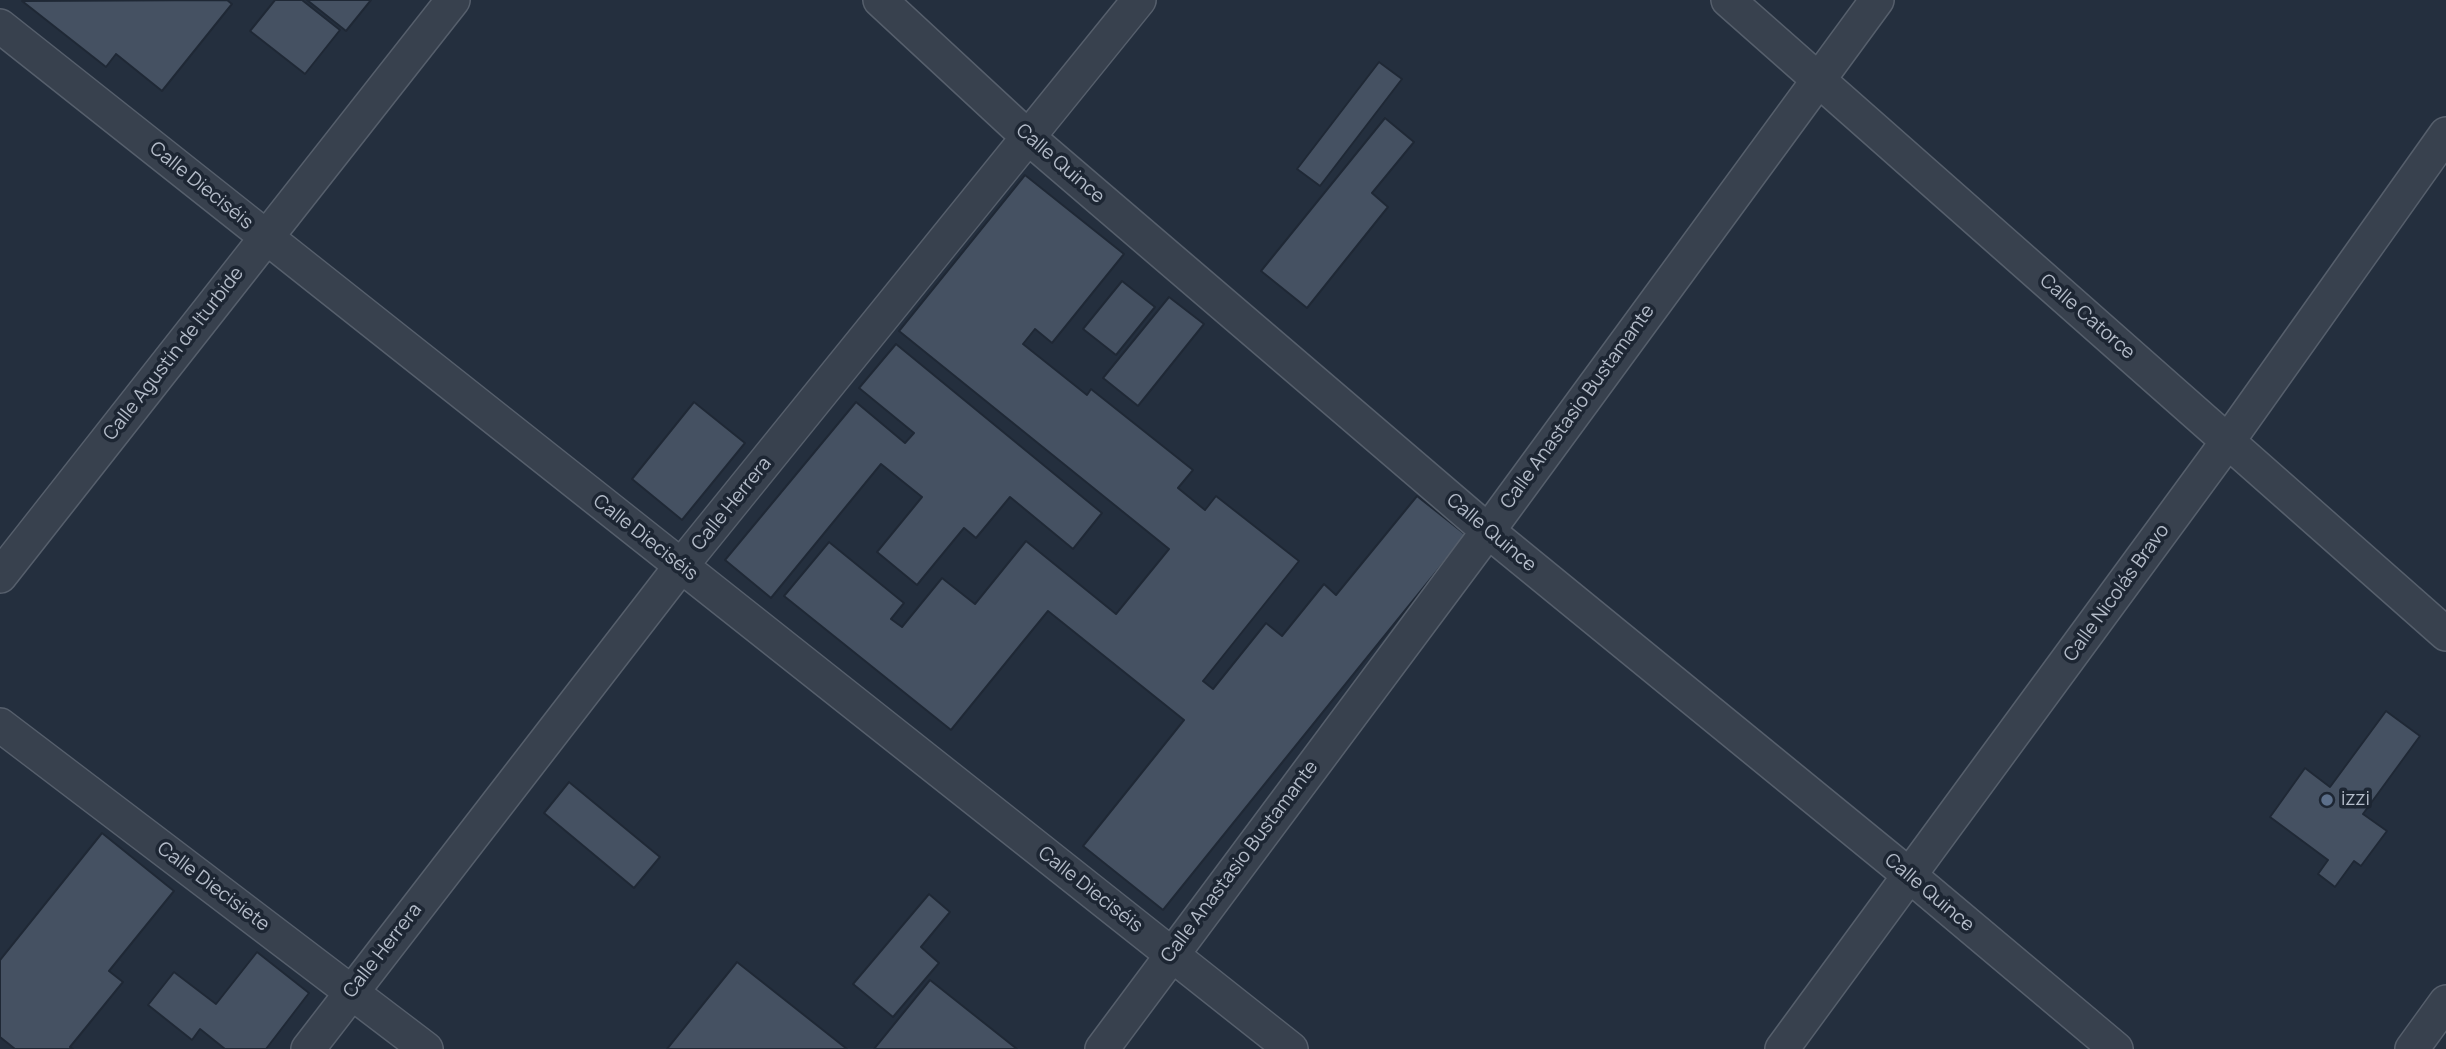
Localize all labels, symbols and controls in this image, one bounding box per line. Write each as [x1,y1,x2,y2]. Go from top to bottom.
street label: Calle Quince [1011,119,1109,209]
street label: Calle Dieciséis [145,137,257,235]
street label: Calle Agustín de Iturbide [99,263,249,445]
street label: Calle Catorce [2035,270,2139,364]
street label: Calle Anastasio Bustamante [1496,300,1660,514]
street label: Calle Herrera [687,453,777,555]
street label: Calle Quince [1442,489,1540,577]
street label: Calle Dieciséis [588,490,702,586]
street label: Calle Nicolás Bravo [2059,520,2175,666]
street label: Calle Anastasio Bustamante [1157,757,1323,967]
place label: izzi [2341,789,2370,811]
marker: izzi [2319,792,2335,808]
street label: Calle Diecisiete [152,837,274,937]
street label: Calle Dieciséis [1033,842,1147,938]
street label: Calle Quince [1880,849,1978,937]
street label: Calle Herrera [339,899,427,1003]

